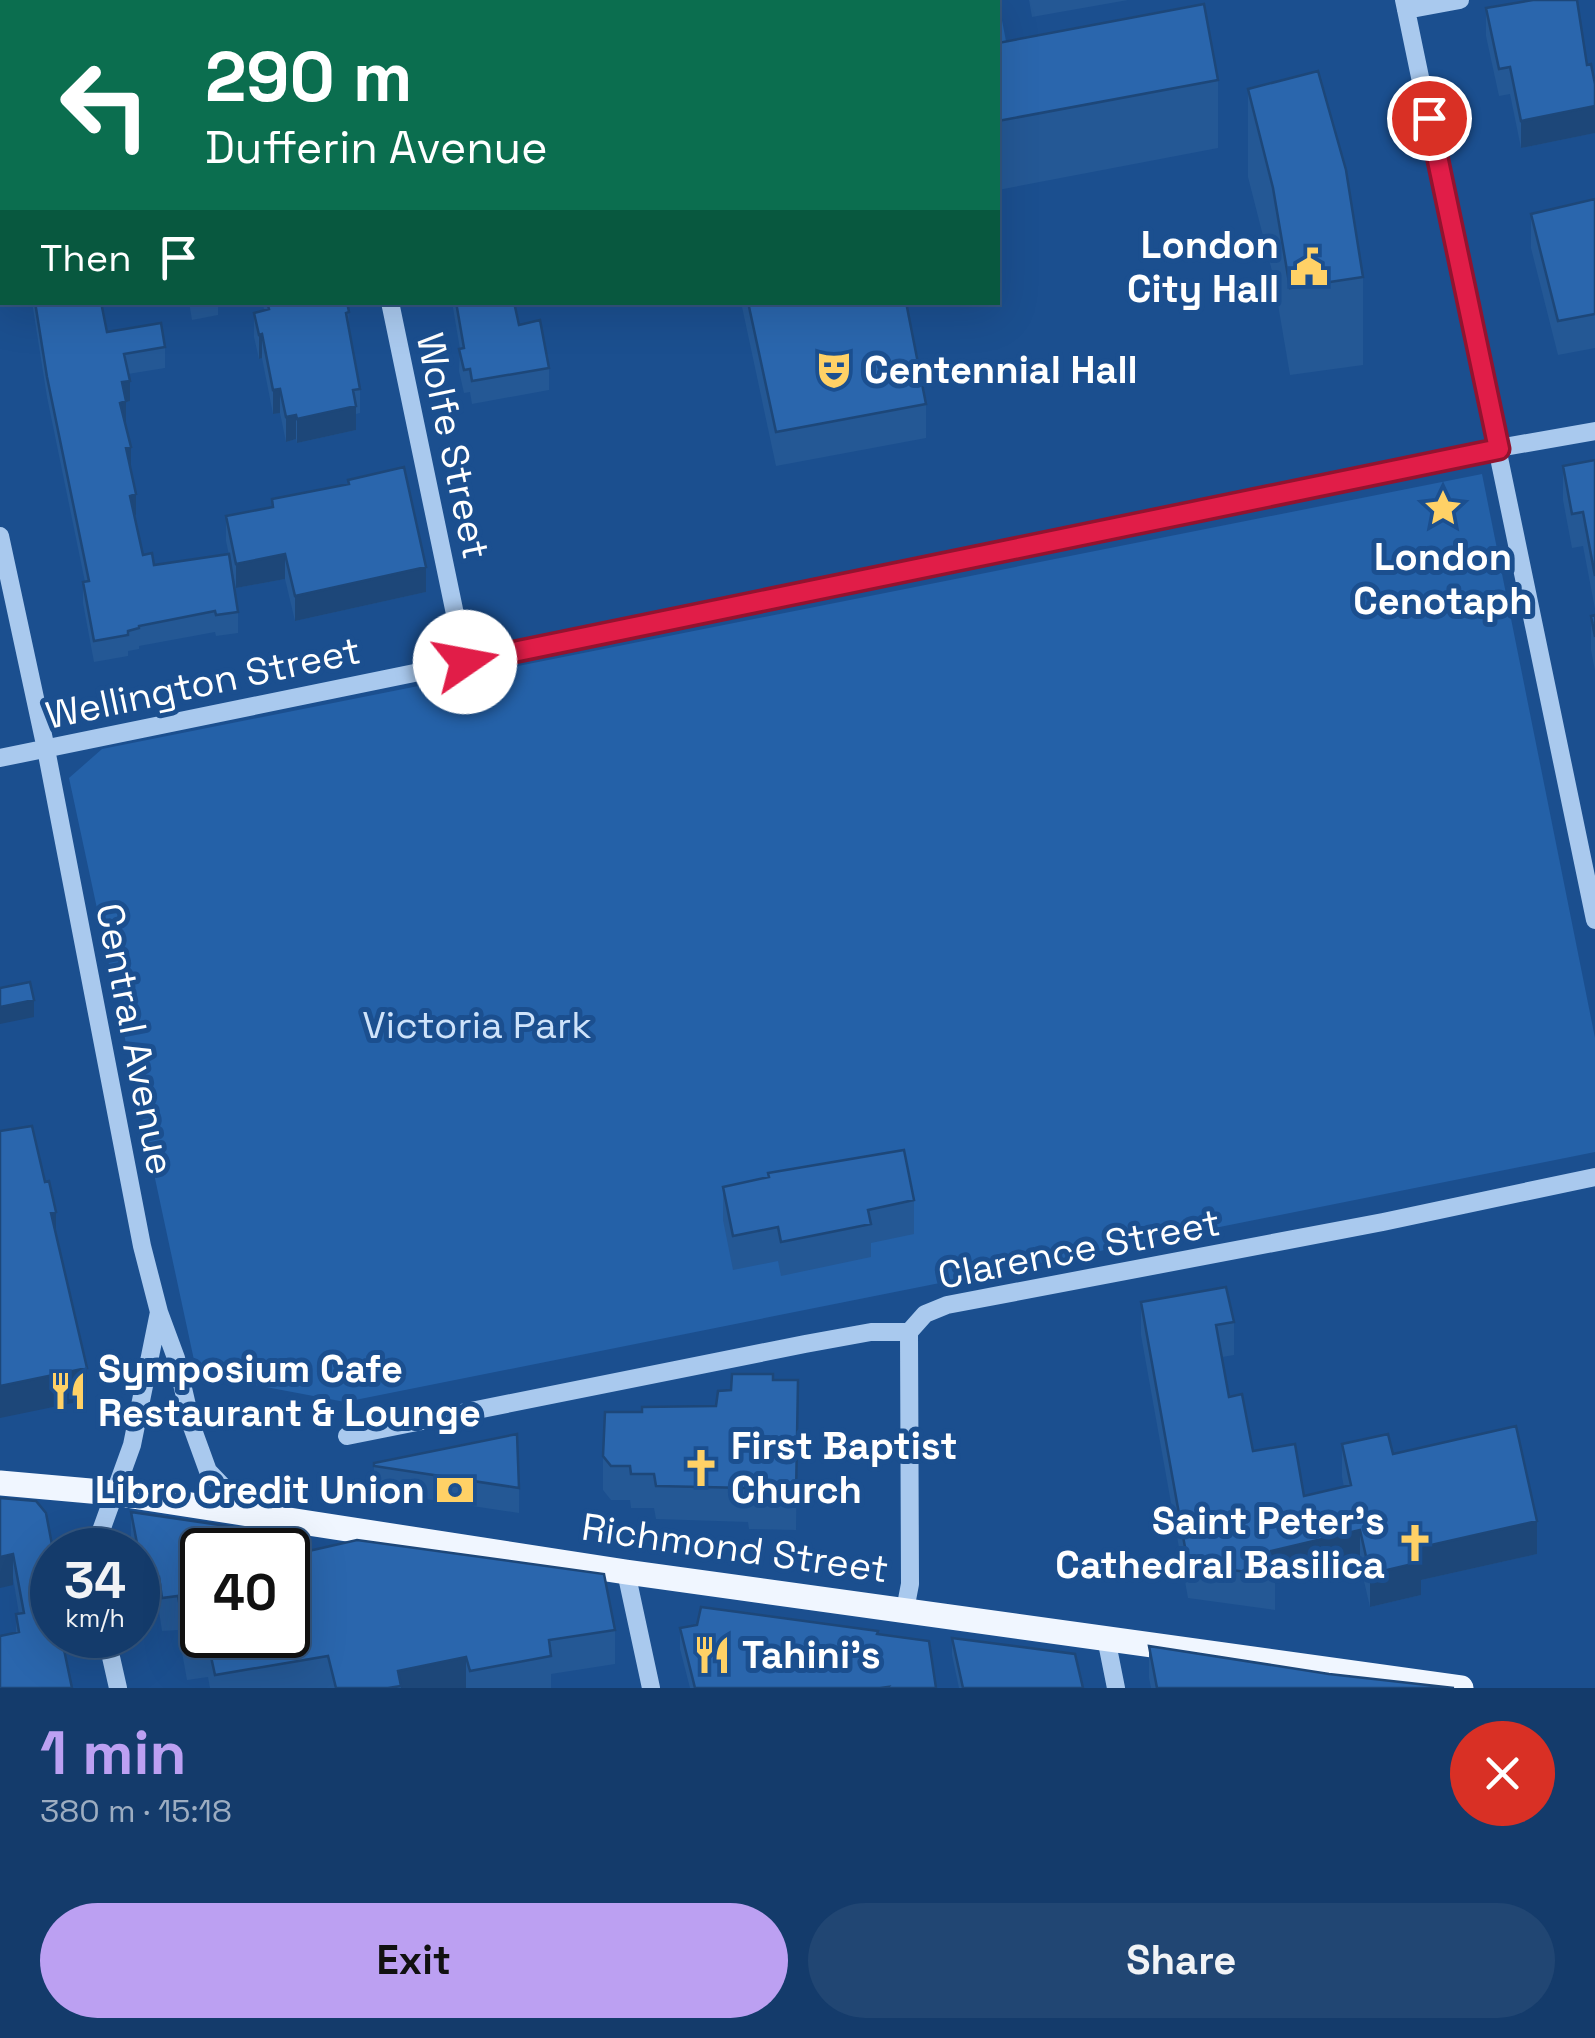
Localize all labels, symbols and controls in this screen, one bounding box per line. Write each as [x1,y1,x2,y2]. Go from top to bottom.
text: 290 m [205,32,412,121]
icon: left [40,40,170,170]
pin [1387,76,1472,161]
icon: arrive [1402,91,1457,146]
text: Dufferin Avenue [205,119,548,176]
place label: London City Hall [1127,221,1279,313]
icon: arrive [151,230,206,285]
text: Then [40,234,131,282]
public building icon: London City Hall [1288,246,1330,288]
street label: Wolfe Street [406,329,500,563]
place label: Centennial Hall [864,346,1138,394]
theatre icon: Centennial Hall [813,349,855,391]
place icon: London Cenotaph [1422,487,1464,529]
place label: London Cenotaph [1353,533,1533,625]
position arrow [413,610,517,714]
street label: Wellington Street [41,626,365,740]
street label: Central Avenue [85,899,185,1179]
park label: Victoria Park [362,1001,592,1049]
street label: Clarence Street [934,1198,1224,1300]
place label: Symposium Cafe Restaurant & Lounge [98,1345,481,1437]
restaurant icon: Symposium Cafe Restaurant & Lounge [47,1370,89,1412]
place label: First Baptist Church [731,1422,958,1514]
church icon: First Baptist Church [680,1447,722,1489]
place label: Libro Credit Union [95,1466,425,1514]
bank icon: Libro Credit Union [434,1469,476,1511]
place label: Saint Peter's Cathedral Basilica [1055,1497,1385,1589]
street label: Richmond Street [579,1503,891,1593]
church icon: Saint Peter's Cathedral Basilica [1394,1522,1436,1564]
speed limit sign: 40 [180,1528,310,1658]
text: 34 [64,1549,126,1613]
text: km/h [65,1602,125,1634]
place label: Tahini's [742,1631,881,1679]
restaurant icon: Tahini's [691,1634,733,1676]
text: 1 min [40,1715,187,1792]
button: close [1450,1721,1555,1826]
text: 380 m · 15:18 [40,1791,232,1831]
button: Exit [40,1903,788,2018]
button: Share [808,1903,1555,2018]

